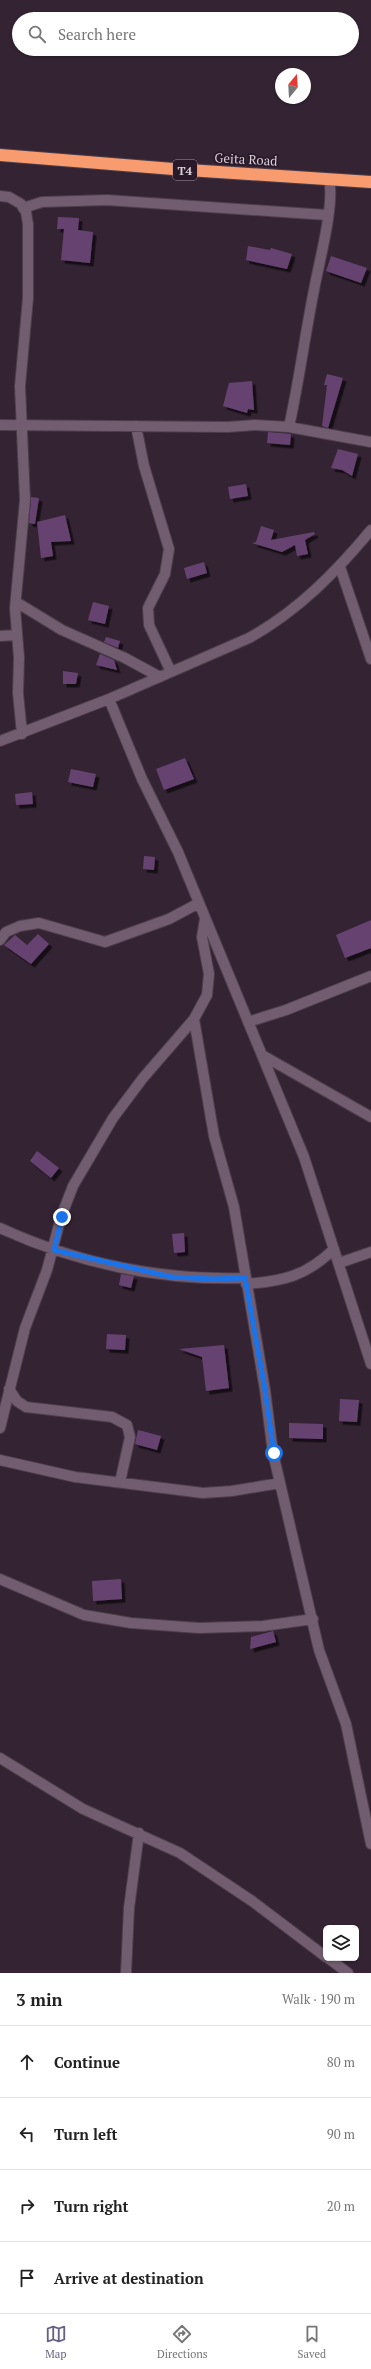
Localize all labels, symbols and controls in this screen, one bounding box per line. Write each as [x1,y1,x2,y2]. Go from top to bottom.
search box [12,12,359,56]
icon: search [26,23,48,45]
text: Search here [58,24,136,44]
north arrow [275,68,311,104]
street label: Geita Road [214,148,278,170]
road number: T4 [173,160,197,180]
route end [53,1208,71,1226]
route start [265,1444,283,1462]
map controls [323,1925,359,1961]
button: layers [323,1925,359,1961]
text: 3 min [16,1988,63,2011]
text: Walk · 190 m [282,1990,355,2008]
icon: ahead [16,2051,38,2073]
text: Continue [54,2052,120,2072]
text: 80 m [327,2053,355,2071]
icon: left [16,2123,38,2145]
text: Turn left [54,2124,118,2144]
text: 90 m [327,2125,355,2143]
icon: right [16,2195,38,2217]
text: Turn right [54,2196,129,2216]
text: 20 m [327,2197,355,2215]
icon: arrive [16,2267,38,2289]
text: Arrive at destination [54,2268,204,2288]
tab: Map [45,2323,67,2361]
tab: Directions [157,2323,208,2361]
tab: Saved [298,2323,326,2361]

